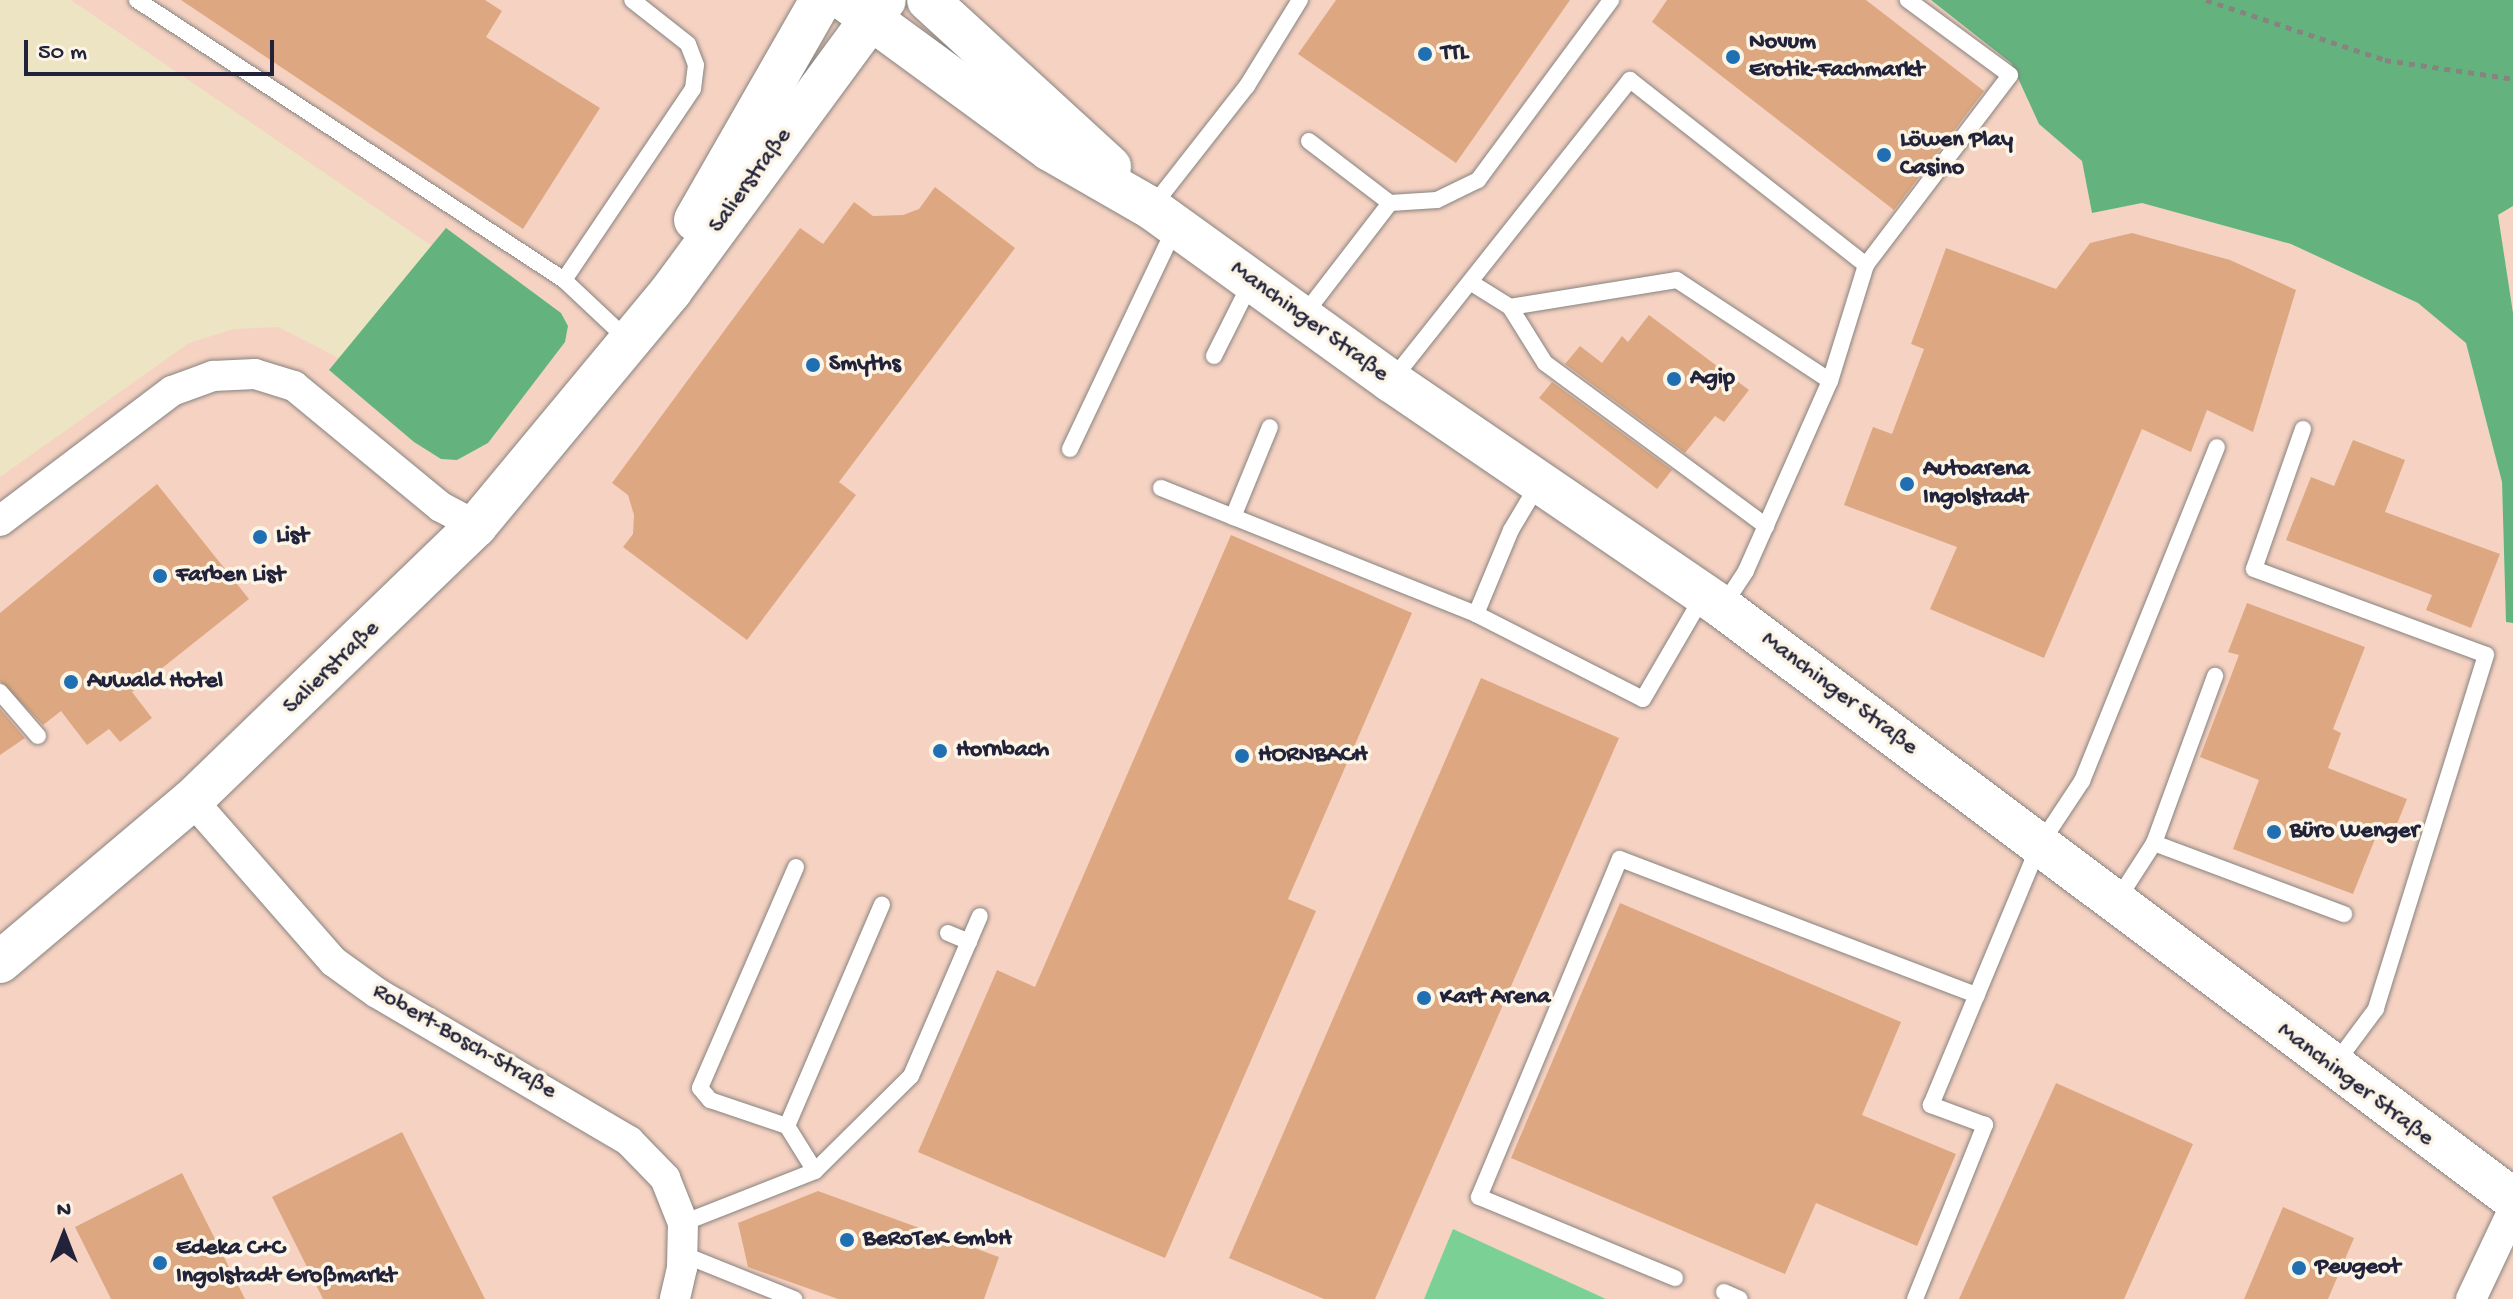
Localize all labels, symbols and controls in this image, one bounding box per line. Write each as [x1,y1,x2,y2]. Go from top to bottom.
scale bar [28,24,278,74]
place label: Novum Erotik-Fachmarkt [1749,29,1924,85]
text: 50 m [38,39,87,68]
place label: TTL [1441,40,1468,68]
marker: TTL [1416,45,1434,63]
marker: Novum Erotik-Fachmarkt [1724,48,1742,66]
street label: Salierstraße [703,123,799,239]
place label: Löwen Play Casino [1900,127,2013,183]
marker: Löwen Play Casino [1875,146,1893,164]
street label: Manchinger Straße [1224,255,1394,389]
place label: Smyths [829,351,901,379]
marker: Smyths [804,356,822,374]
place label: Agip [1690,365,1735,393]
marker: Agip [1665,370,1683,388]
place label: Autoarena Ingolstadt [1923,456,2030,512]
marker: Autoarena Ingolstadt [1898,475,1916,493]
place label: List [276,523,309,551]
marker: List [251,528,269,546]
place label: Farben List [176,562,285,590]
marker: Farben List [151,567,169,585]
street label: Salierstraße [278,615,386,721]
street label: Manchinger Straße [1755,626,1923,762]
place label: Auwald Hotel [87,668,223,696]
marker: Auwald Hotel [62,673,80,691]
place label: Hornbach [956,737,1049,765]
marker: Hornbach [931,742,949,760]
place label: HORNBACH [1258,742,1368,770]
marker: HORNBACH [1233,747,1251,765]
place label: Büro Wenger [2290,818,2419,846]
marker: Büro Wenger [2265,823,2283,841]
street label: Robert-Bosch-Straße [367,978,561,1106]
place label: Kart Arena [1440,984,1550,1012]
marker: Kart Arena [1415,989,1433,1007]
street label: Manchinger Straße [2271,1017,2439,1153]
north arrow [24,1195,104,1275]
text: N [57,1198,71,1224]
place label: BeRoTeK GmbH [863,1226,1012,1254]
marker: BeRoTeK GmbH [838,1231,856,1249]
place label: Edeka C+C Ingolstadt Großmarkt [176,1235,396,1291]
marker: Edeka C+C Ingolstadt Großmarkt [151,1254,169,1272]
place label: Peugeot [2315,1254,2400,1282]
marker: Peugeot [2290,1259,2308,1277]

